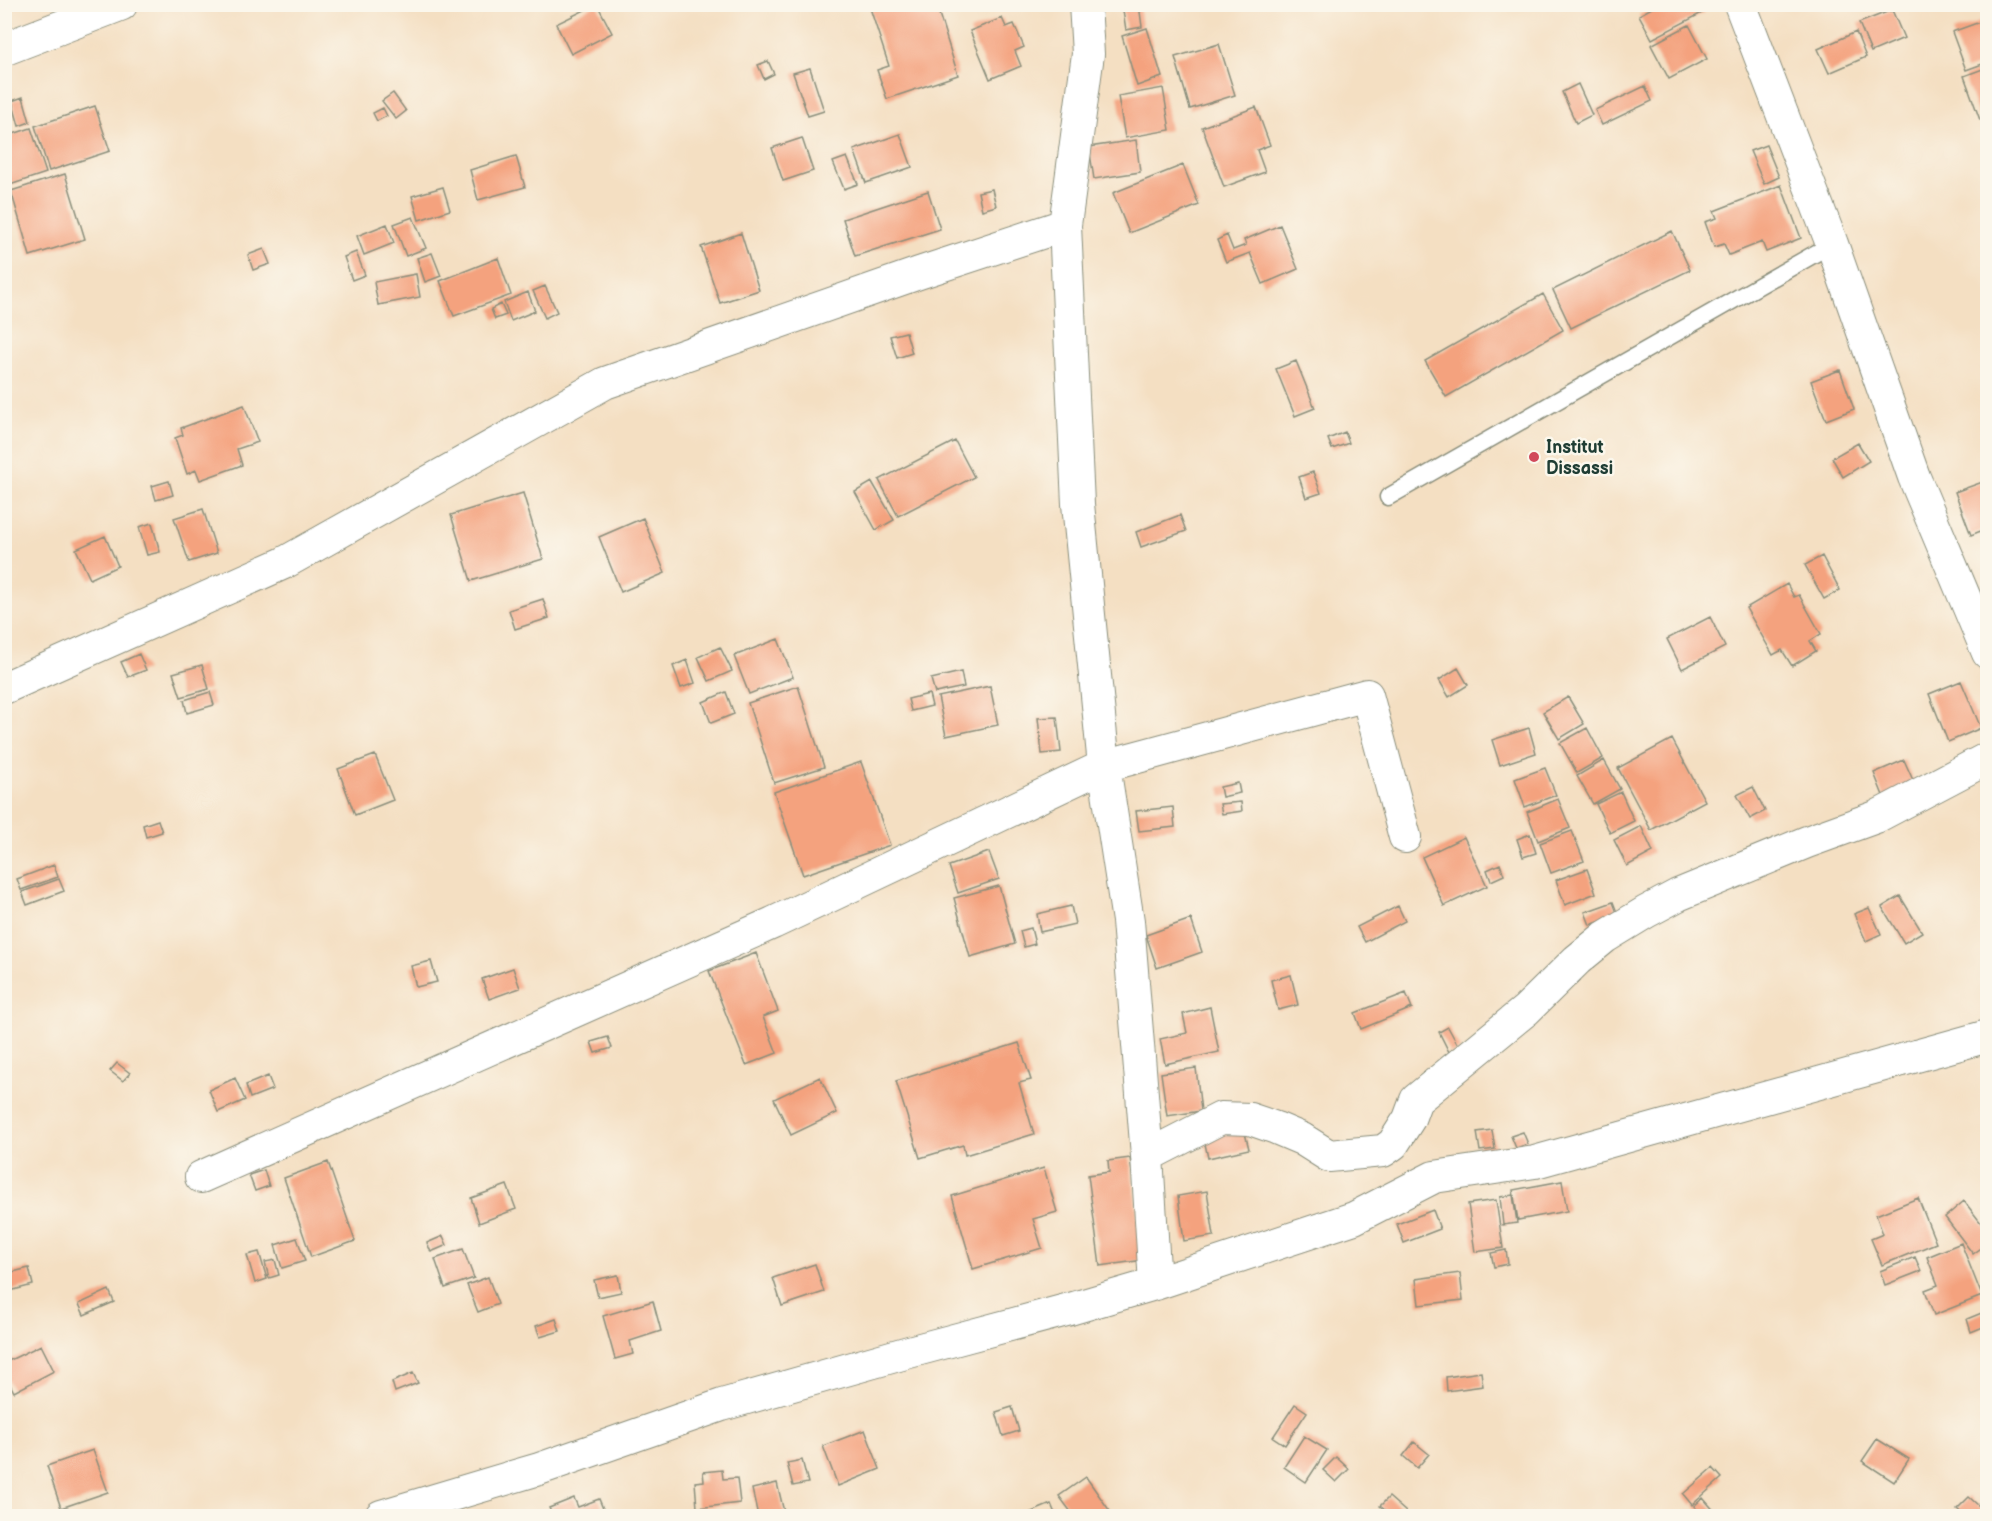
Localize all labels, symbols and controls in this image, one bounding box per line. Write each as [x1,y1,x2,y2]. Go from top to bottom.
place label: Institut Dissassi [1546,437,1613,479]
marker: Institut Dissassi [1527,450,1541,464]

